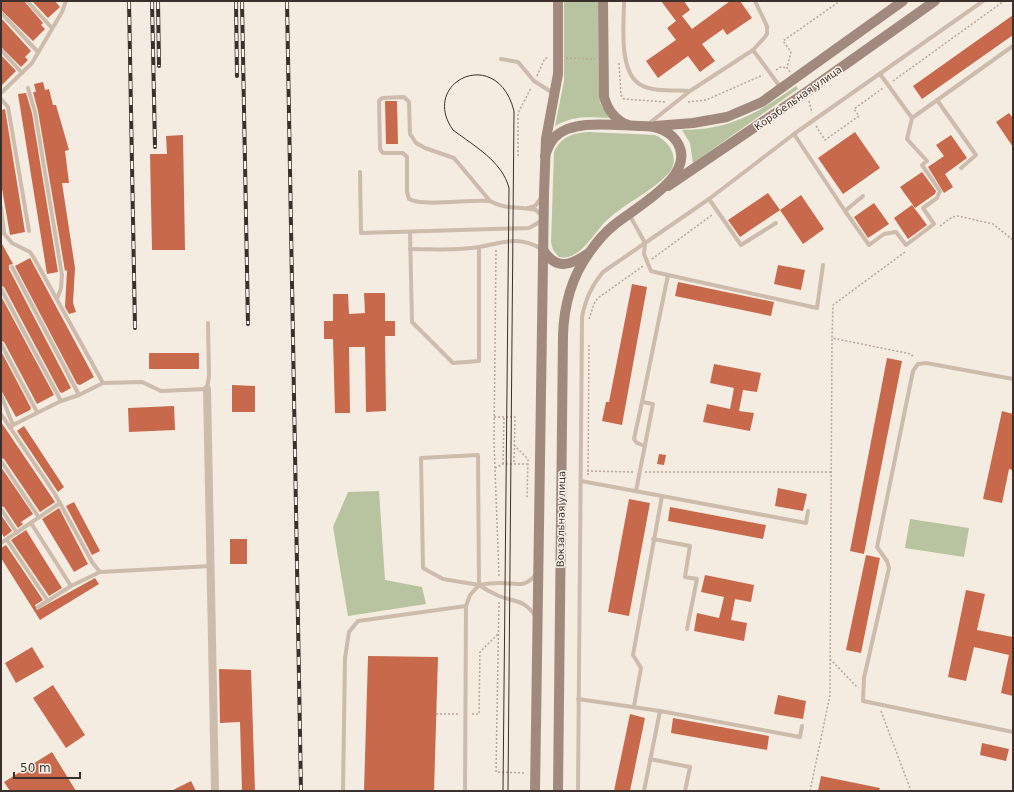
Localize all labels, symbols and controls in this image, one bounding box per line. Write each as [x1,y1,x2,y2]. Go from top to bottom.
street label: Корабельная улица [752,64,844,132]
street label: Вокзальная улица [555,471,567,567]
scale bar [14,754,80,780]
text: 50 m [20,761,51,775]

